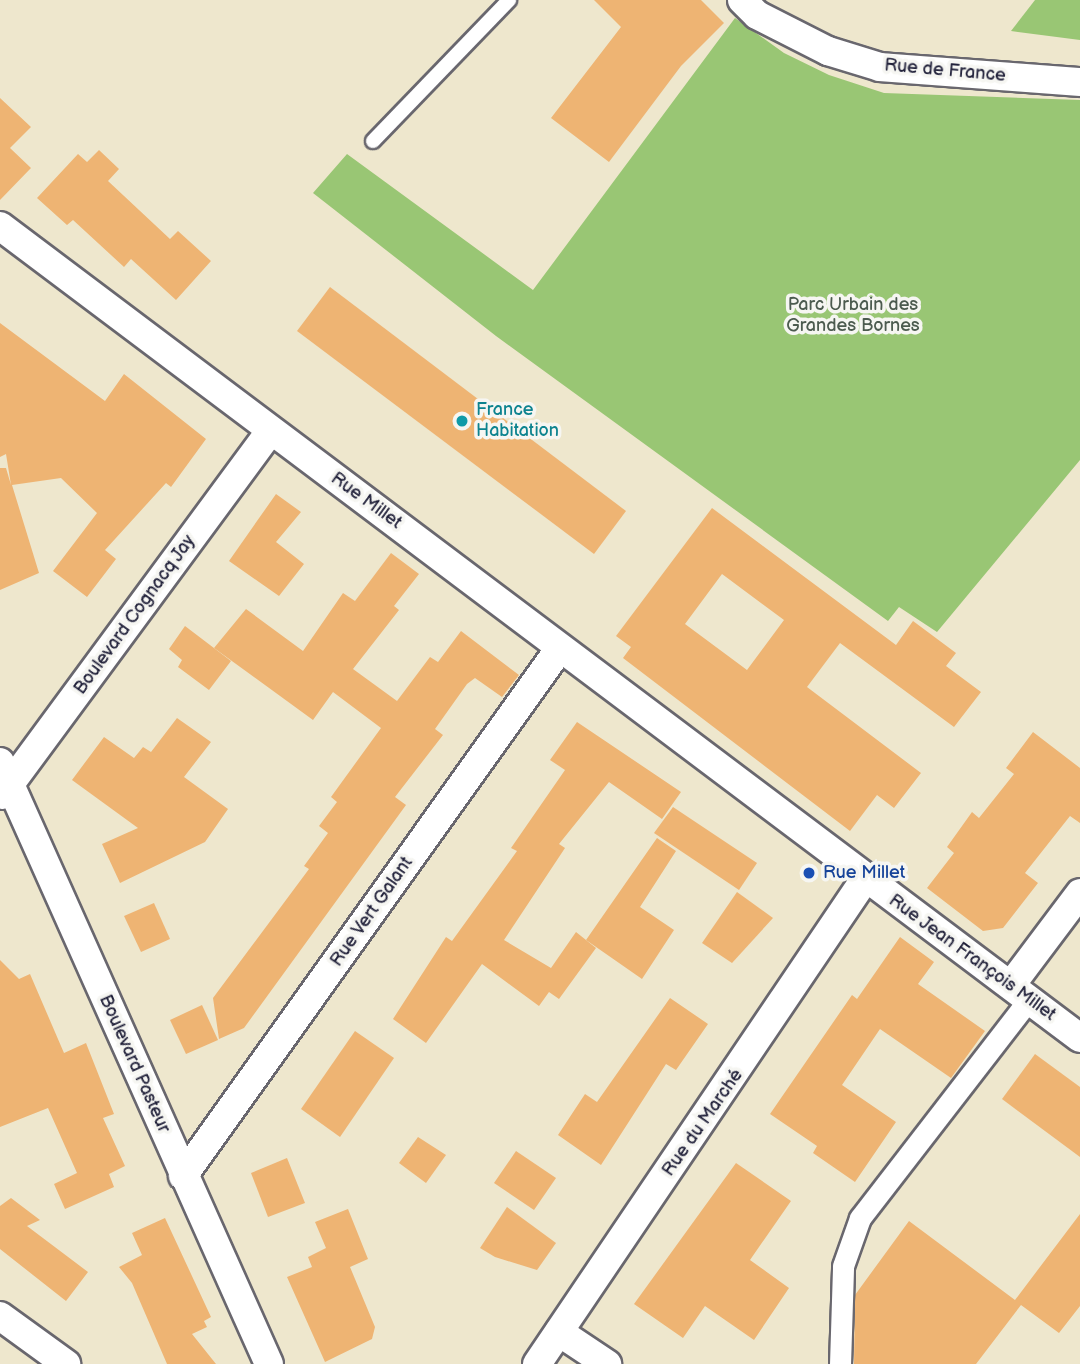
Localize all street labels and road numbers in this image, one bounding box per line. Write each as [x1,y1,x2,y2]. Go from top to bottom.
street label: Rue de France [883,55,1007,87]
street label: Rue Millet [326,468,406,534]
street label: Boulevard Cognacq Jay [70,531,200,699]
street label: Rue Vert Galant [326,853,418,971]
street label: Rue Jean François Millet [884,890,1060,1026]
street label: Boulevard Pasteur [94,992,174,1136]
street label: Rue du Marché [658,1065,748,1181]

